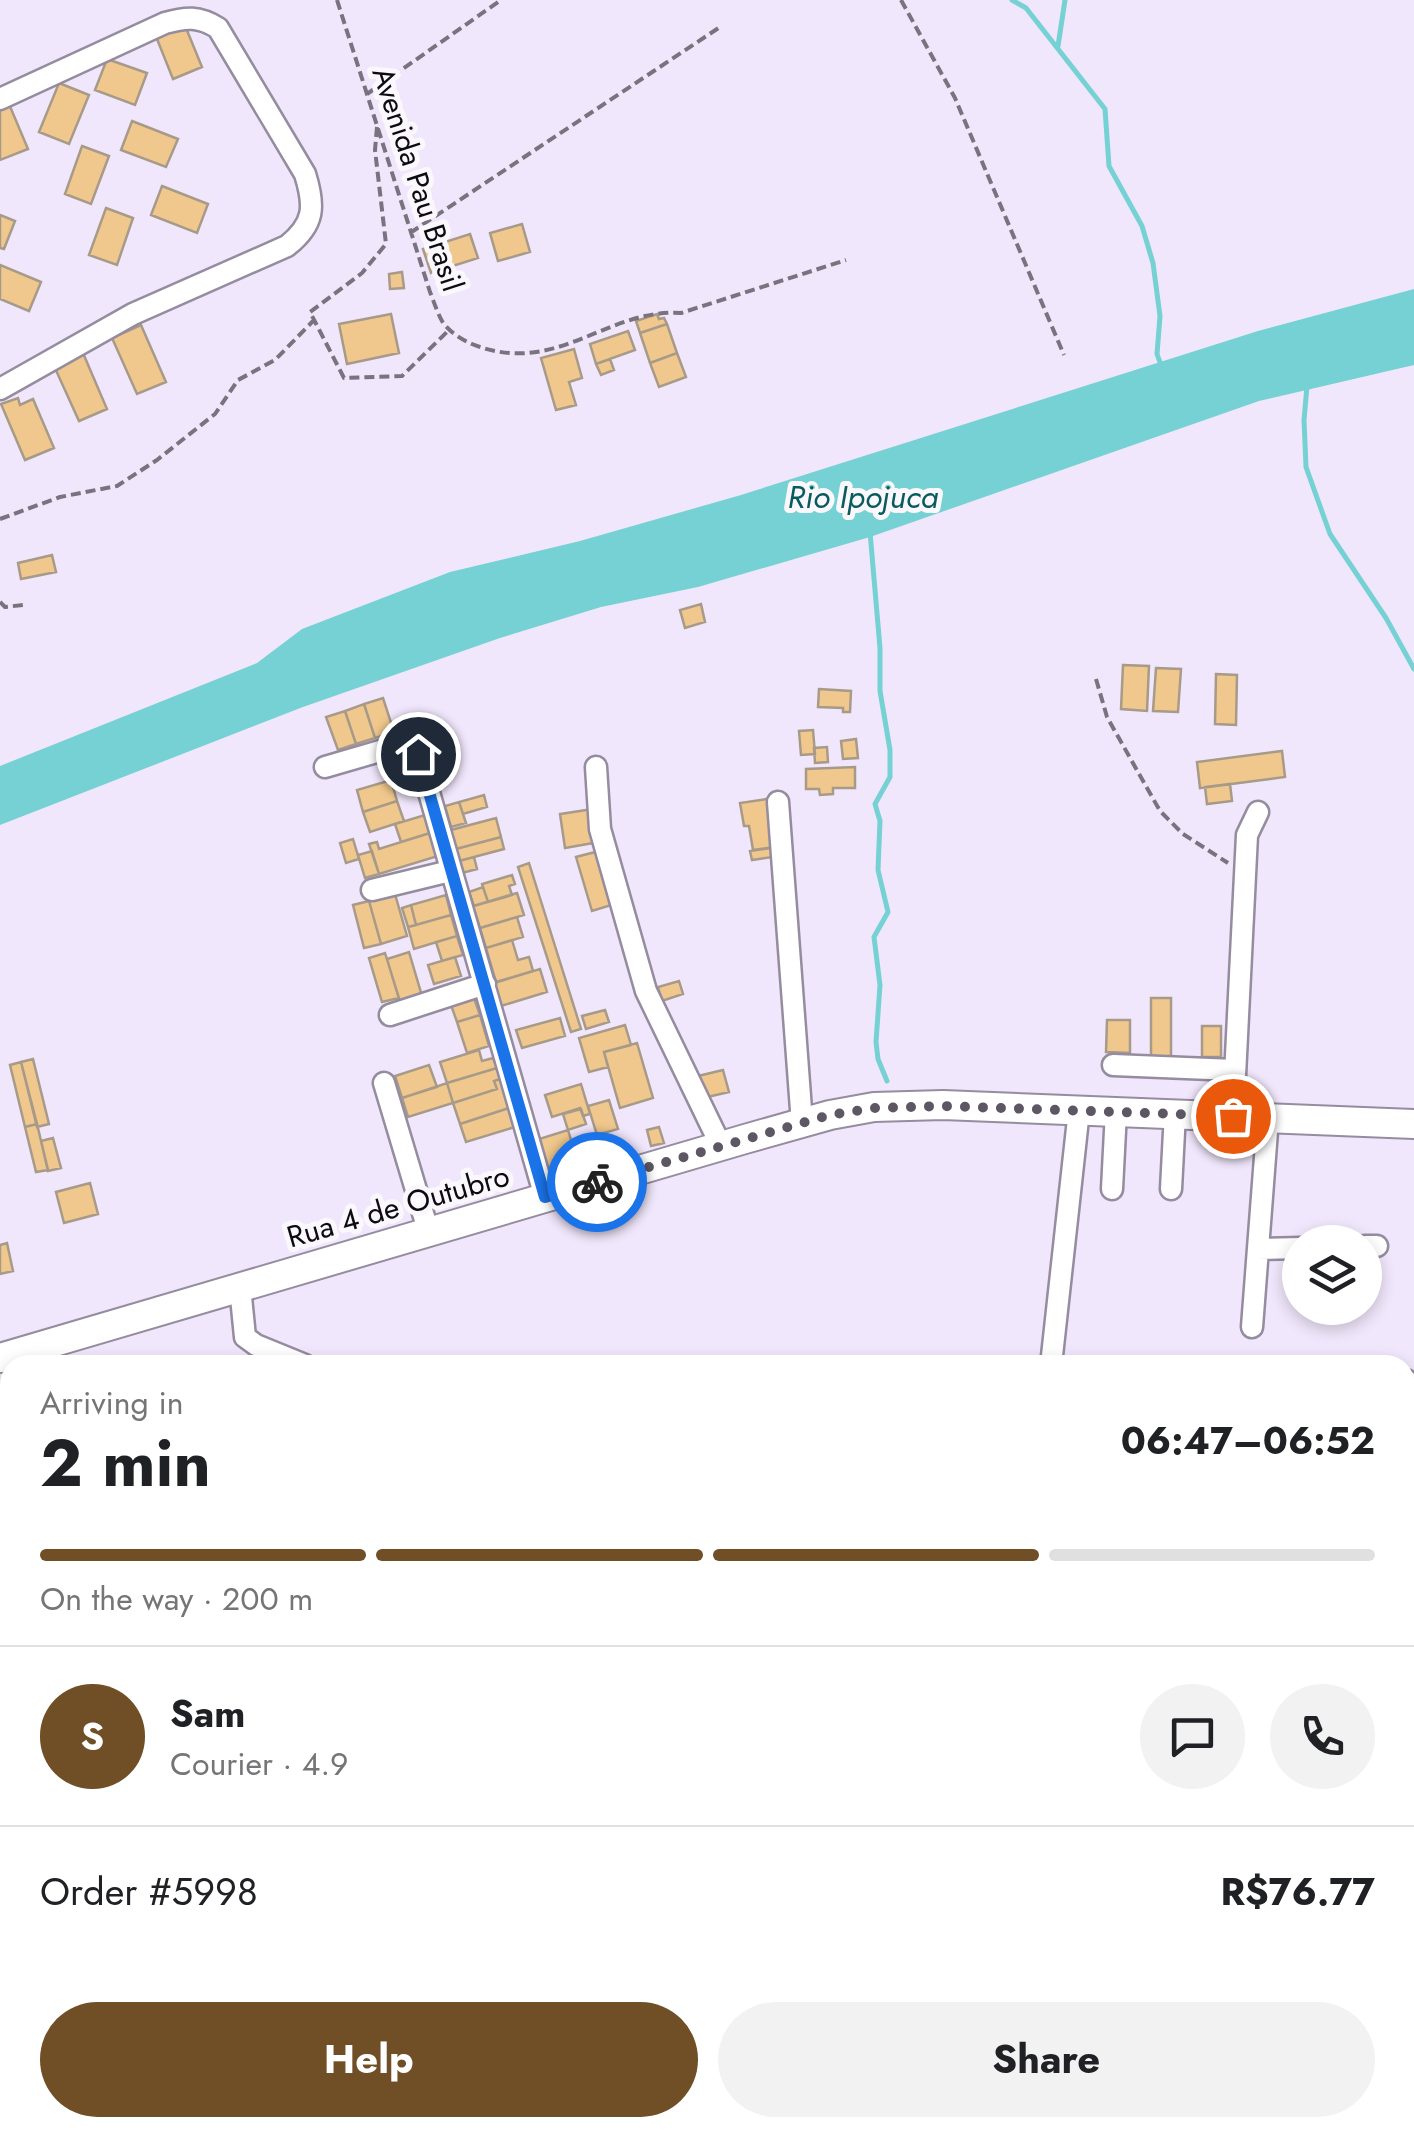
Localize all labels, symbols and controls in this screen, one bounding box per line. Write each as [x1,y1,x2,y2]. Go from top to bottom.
street label: Avenida Pau Brasil [361,61,475,297]
water label: Rio Ipojuca [788,474,939,520]
pin [376,712,461,797]
icon: home [391,727,446,782]
pin [1191,1074,1276,1159]
icon: bag [1206,1089,1261,1144]
courier [547,1132,647,1232]
street label: Rua 4 de Outubro [282,1154,514,1258]
icon: bike [570,1155,625,1210]
map controls [1282,1225,1382,1325]
button: layers [1282,1225,1382,1325]
text: Arriving in [40,1380,184,1426]
text: 06:47–06:52 [1121,1413,1375,1468]
text: 2 min [40,1416,211,1510]
text: On the way · 200 m [40,1576,313,1622]
button: chat [1140,1684,1245,1789]
button: phone [1270,1684,1375,1789]
text: Sam [170,1686,245,1741]
text: S [81,1709,104,1764]
text: Courier · 4.9 [170,1741,348,1787]
text: Order #5998 [40,1864,258,1919]
text: R$76.77 [1220,1864,1375,1919]
button: Help [40,2002,698,2117]
button: Share [718,2002,1375,2117]

